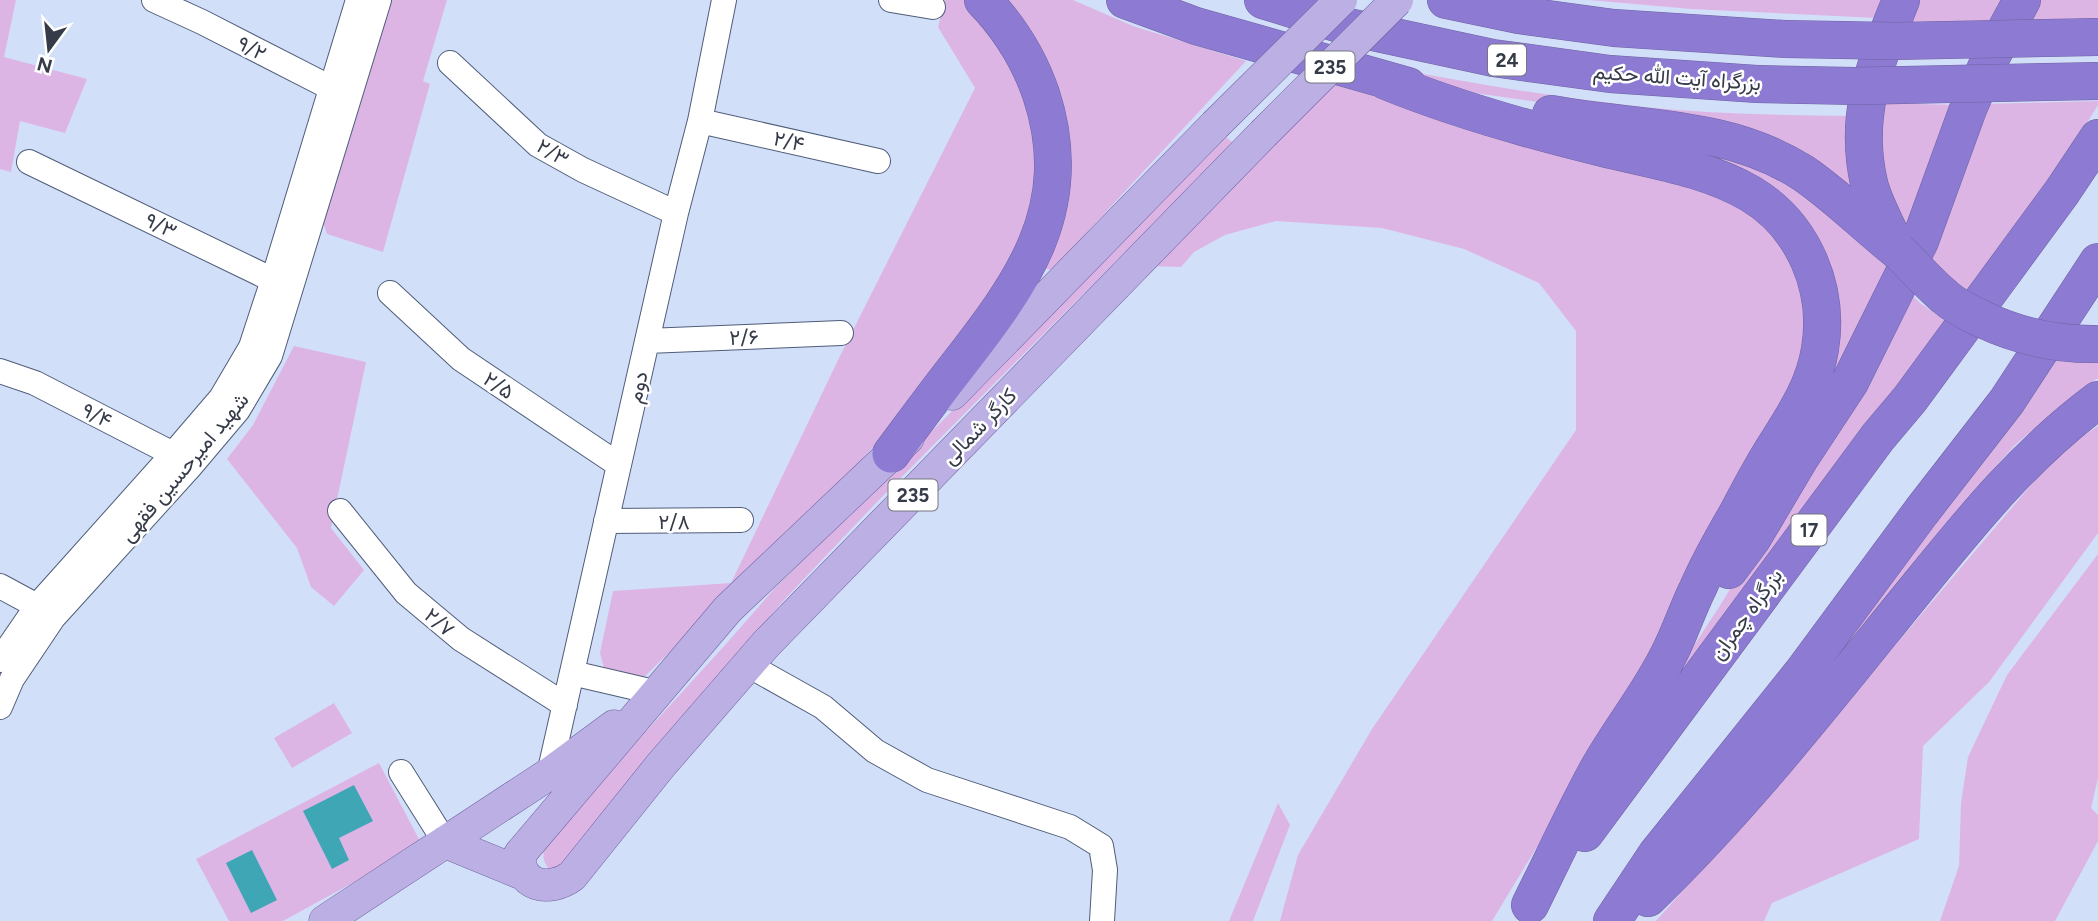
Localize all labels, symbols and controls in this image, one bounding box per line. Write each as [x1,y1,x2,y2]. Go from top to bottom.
north arrow [14,14,84,84]
street label: ۹/۲ [233,30,271,66]
road number: 24 [1488,44,1526,76]
text: N [35,52,55,78]
road number: 235 [1306,52,1354,82]
street label: بزرگراه آیت الله حکیم [1592,59,1762,97]
street label: ۲/۴ [771,125,807,157]
street label: ۲/۳ [532,133,574,171]
street label: ۹/۳ [141,207,181,243]
street label: ۲/۶ [729,324,759,350]
street label: ۲/۵ [479,366,519,404]
street label: دوم [621,369,655,406]
street label: کارگر شمالی [937,383,1022,470]
street label: شهید امیرحسین فقهی [114,387,255,547]
street label: ۹/۴ [78,397,116,433]
road number: 235 [888,480,937,510]
street label: ۲/۸ [658,509,690,534]
road number: 17 [1792,514,1826,545]
street label: بزرگراه چمران [1704,563,1789,666]
street label: ۲/۷ [420,602,460,642]

